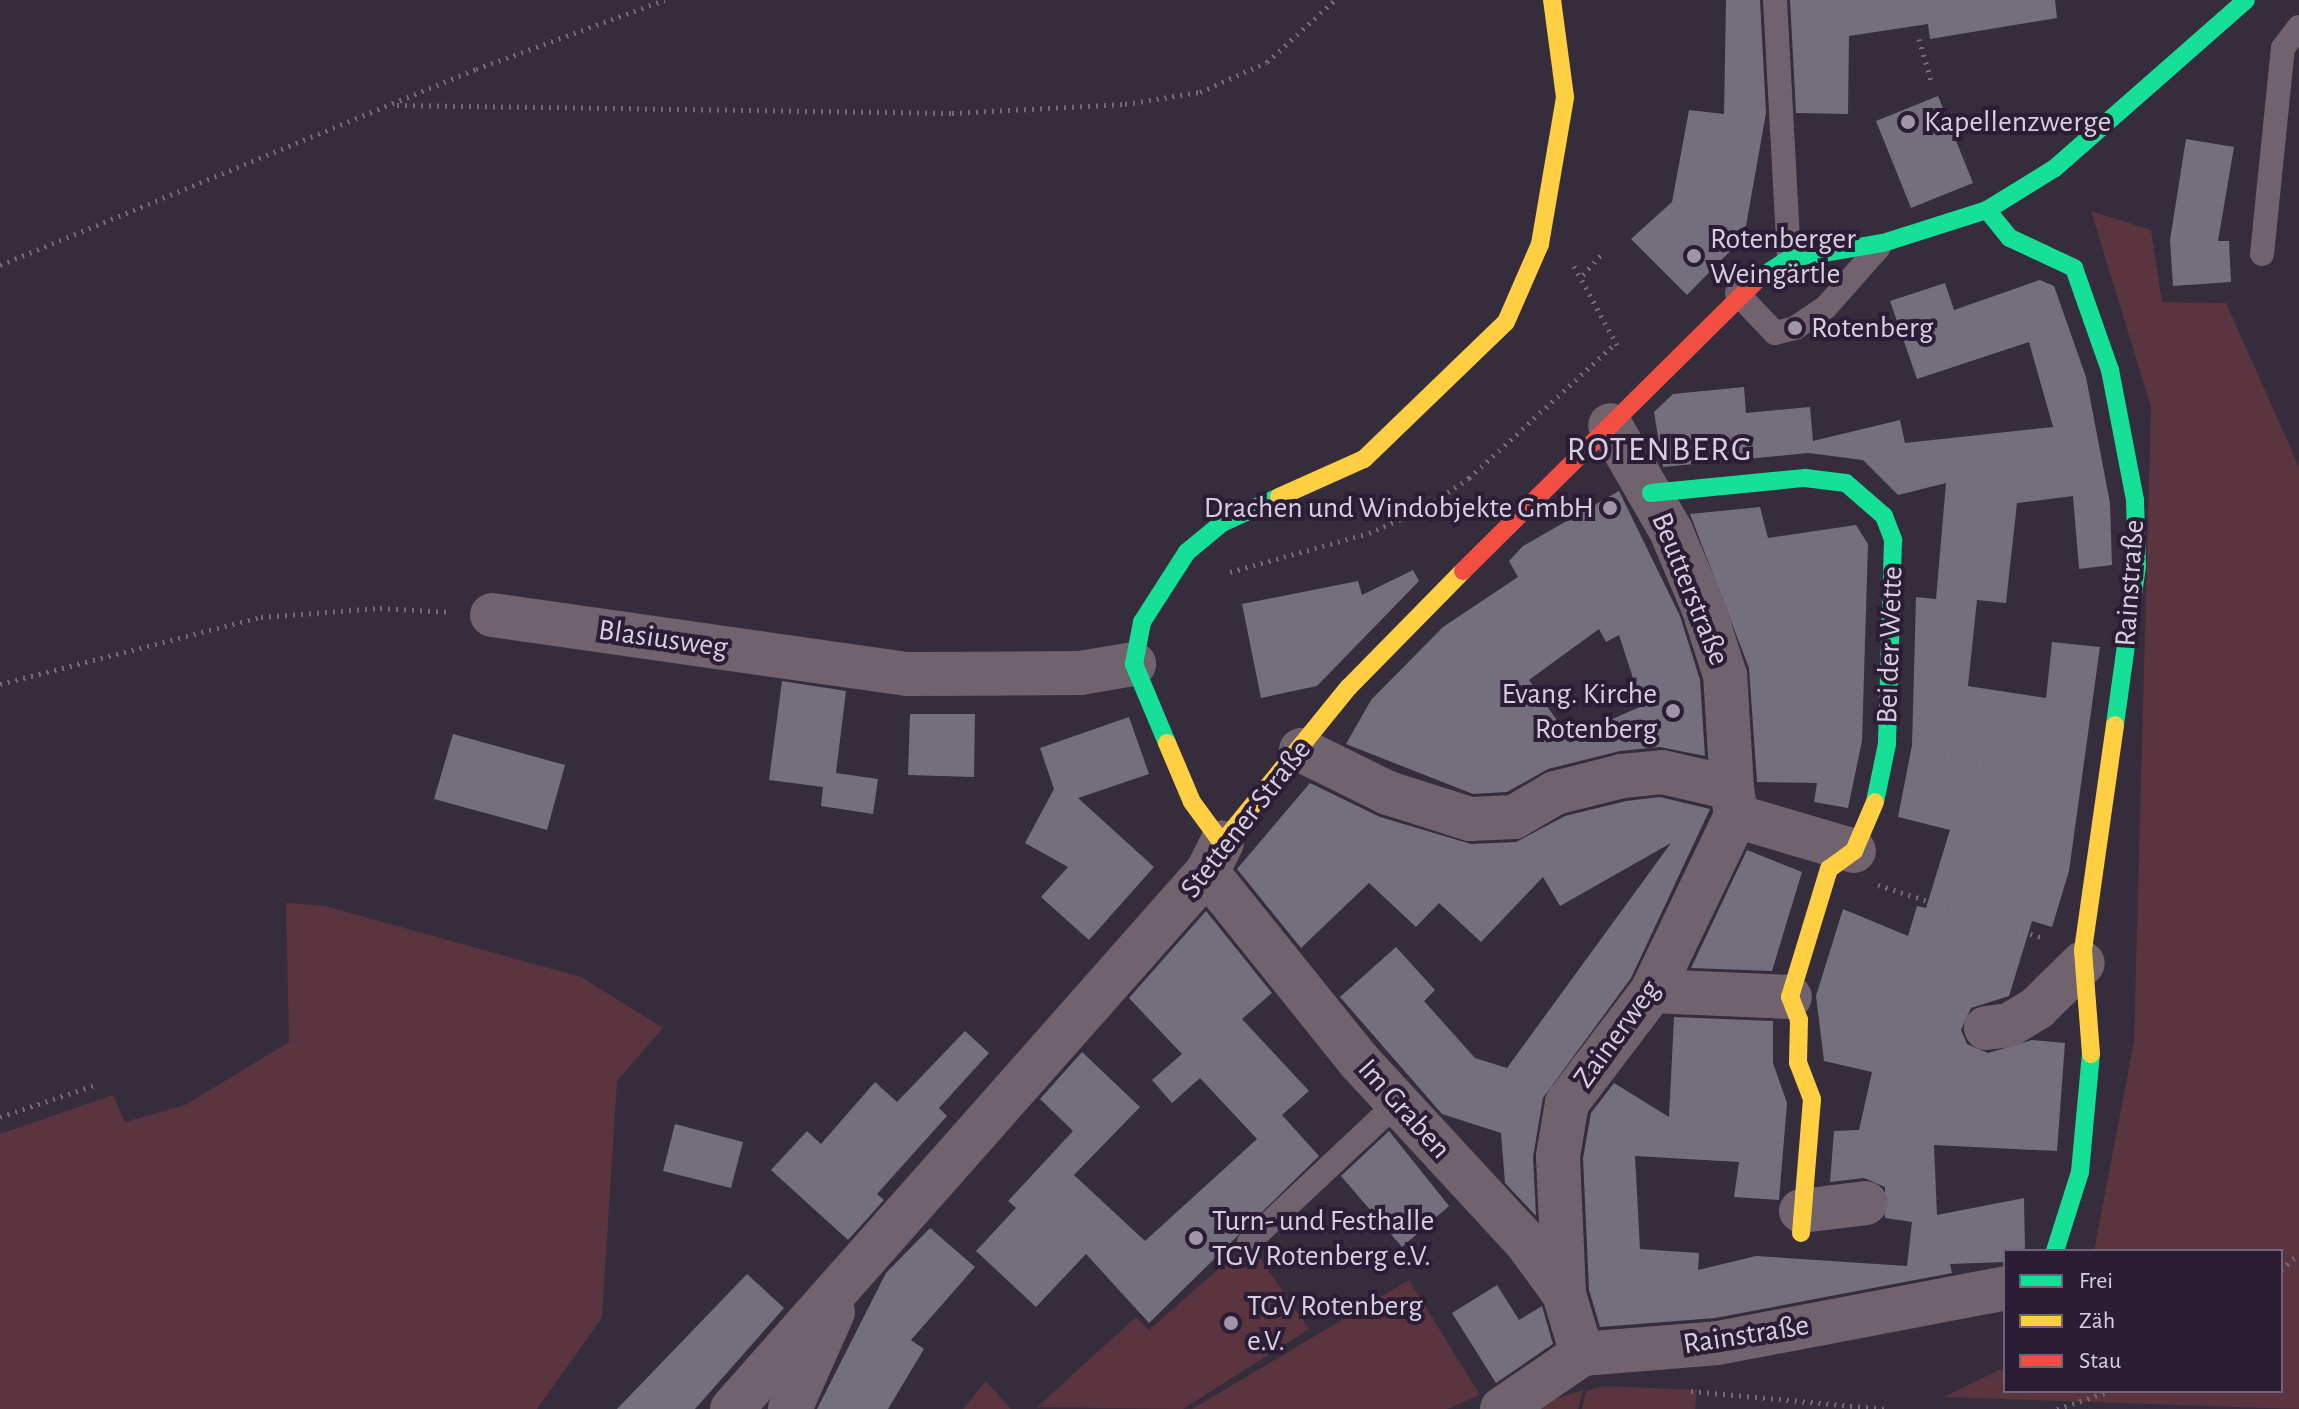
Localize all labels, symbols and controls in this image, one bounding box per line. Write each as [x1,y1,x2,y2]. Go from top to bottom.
place label: Kapellenzwerge [1924,104,2111,140]
marker: Kapellenzwerge [1899,113,1917,131]
place label: Rotenberger Weingärtle [1710,221,1856,292]
marker: Rotenberger Weingärtle [1685,247,1703,265]
place label: Rotenberg [1811,310,1933,346]
marker: Rotenberg [1786,319,1804,337]
district label: ROTENBERG [1567,431,1753,471]
place label: Drachen und Windobjekte GmbH [1204,490,1594,526]
marker: Drachen und Windobjekte GmbH [1601,499,1619,517]
street label: Beutterstraße [1643,507,1737,671]
street label: Rainstraße [2108,518,2152,648]
street label: Bei der Wette [1869,566,1911,724]
street label: Blasiusweg [596,612,730,666]
place label: Evang. Kirche Rotenberg [1501,676,1657,746]
marker: Evang. Kirche Rotenberg [1664,702,1682,720]
street label: Stettener Straße [1173,733,1319,905]
street label: Zainerweg [1566,973,1668,1095]
street label: Im Graben [1350,1052,1458,1166]
place label: Turn- und Festhalle TGV Rotenberg e.V. [1212,1203,1434,1274]
marker: Turn- und Festhalle TGV Rotenberg e.V. [1187,1229,1205,1247]
legend [2003,1249,2283,1393]
text: Frei [2079,1269,2113,1293]
place label: TGV Rotenberg e.V. [1247,1288,1423,1358]
street label: Rainstraße [1680,1307,1812,1363]
text: Zäh [2079,1309,2115,1333]
marker: TGV Rotenberg e.V. [1222,1314,1240,1332]
text: Stau [2079,1349,2121,1373]

